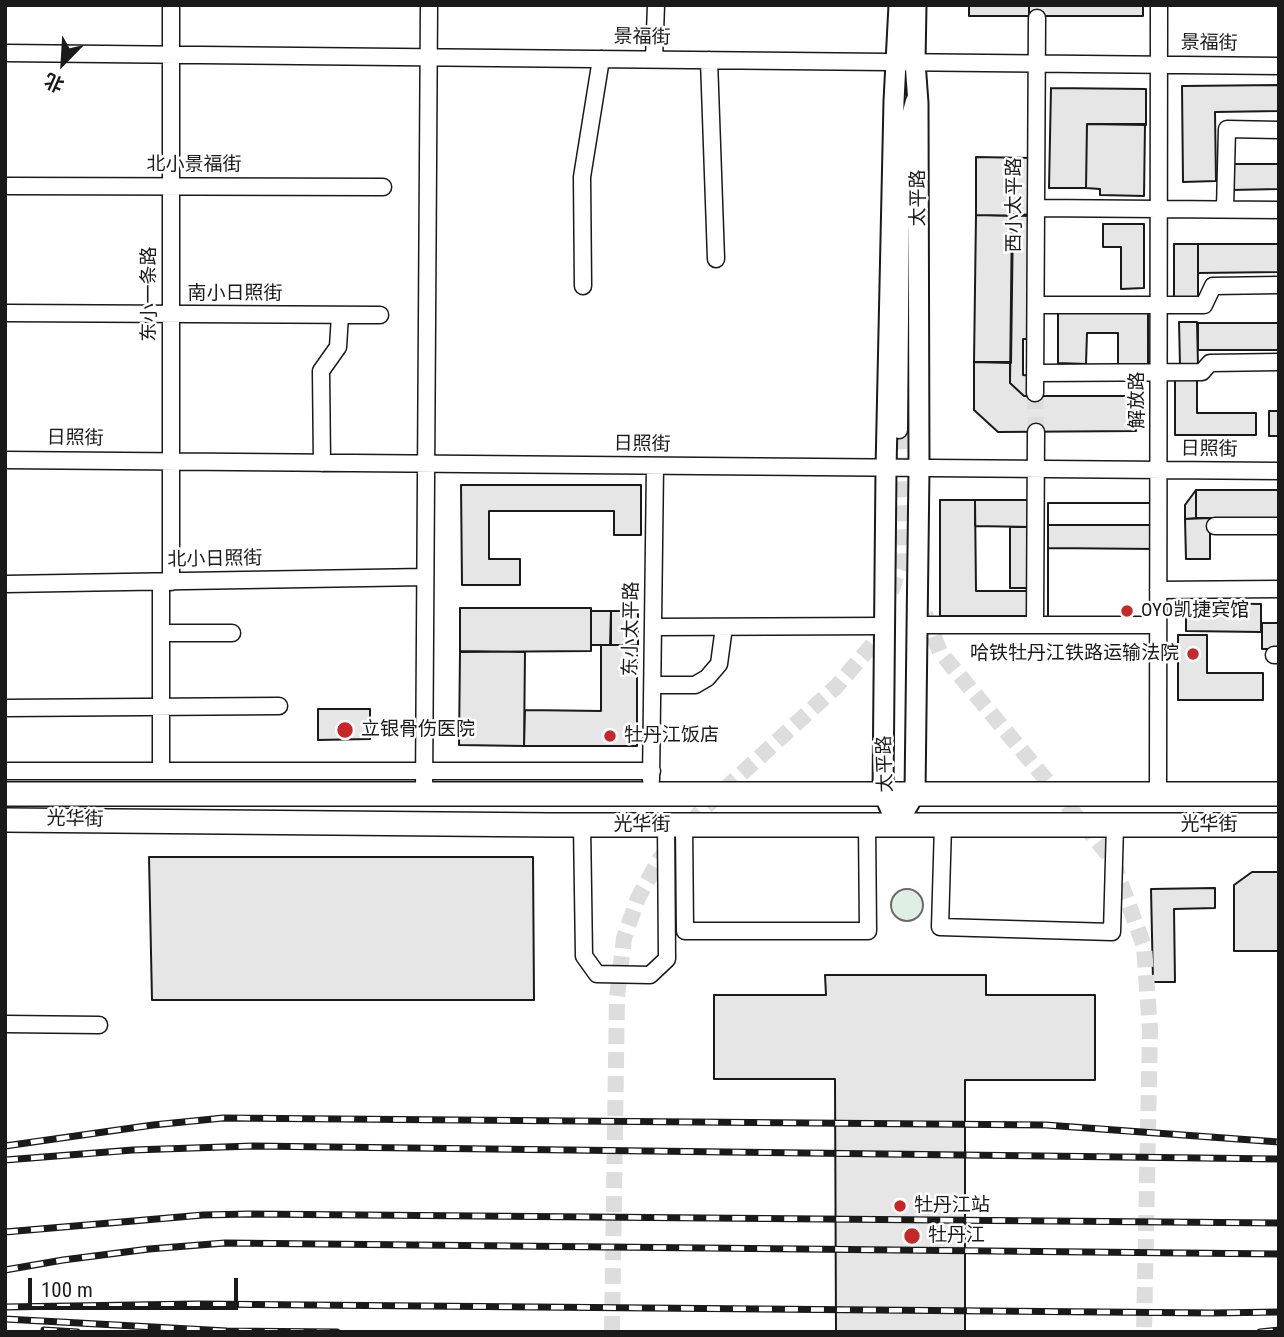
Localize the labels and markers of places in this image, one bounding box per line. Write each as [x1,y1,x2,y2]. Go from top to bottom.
place label: OYO凯捷宾馆 [1141,600,1249,622]
marker: OYO凯捷宾馆 [1119,603,1135,619]
place label: 哈铁牡丹江铁路运输法院 [970,643,1179,665]
marker: 哈铁牡丹江铁路运输法院 [1185,646,1201,662]
place label: 立银骨伤医院 [361,719,475,741]
marker: 立银骨伤医院 [335,720,355,740]
place label: 牡丹江饭店 [624,725,719,747]
marker: 牡丹江饭店 [602,728,618,744]
place label: 牡丹江站 [914,1195,990,1217]
marker: 牡丹江站 [892,1198,908,1214]
place label: 牡丹江 [928,1225,985,1247]
marker: 牡丹江 [902,1226,922,1246]

